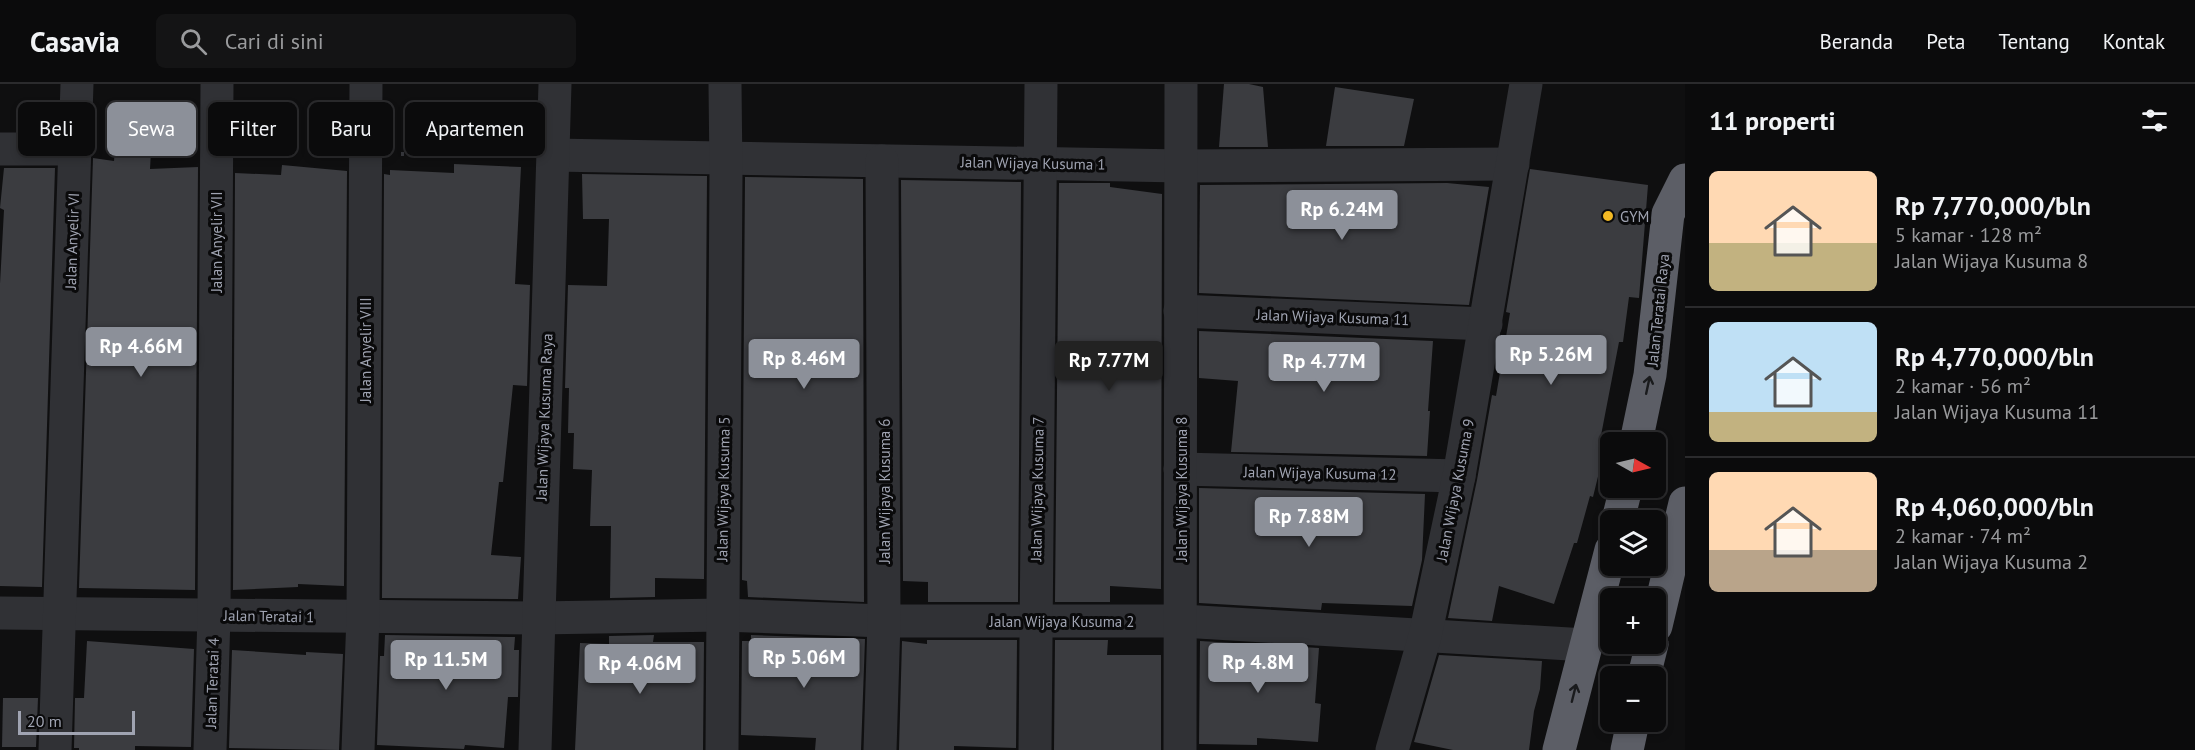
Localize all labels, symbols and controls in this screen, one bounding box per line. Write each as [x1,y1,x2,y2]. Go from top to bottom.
search box [156,14,576,68]
text: Casavia [30,23,120,60]
icon: search [177,25,210,58]
text: Cari di sini [225,27,324,55]
text: Beranda [1820,28,1893,55]
text: Peta [1926,28,1965,55]
text: Tentang [1998,28,2070,55]
text: Kontak [2103,28,2165,55]
chip: Beli [18,102,95,156]
chip: Sewa [107,102,196,156]
chip: Filter [208,102,297,156]
chip: Baru [309,102,393,156]
chip: Apartemen [405,102,545,156]
text: 11 properti [1709,104,1835,137]
icon: filters [2138,104,2171,137]
street label: Jalan Wijaya Kusuma 1 [959,152,1106,174]
text: Rp 7,770,000/bln [1895,189,2091,222]
pin: Rp 6.24M [1280,190,1404,241]
street label: Jalan Anyelir VII [207,191,226,294]
street label: Jalan Anyelir VI [61,192,83,291]
icon: home [1757,195,1829,267]
text: Rp 6.24M [1301,196,1383,222]
place label: GYM [1620,207,1649,226]
marker: GYM [1601,209,1615,223]
text: 5 kamar · 128 m² [1895,222,2042,248]
text: Jalan Wijaya Kusuma 8 [1895,248,2088,274]
street label: Jalan Teratai Raya [1643,253,1673,368]
street label: Jalan Anyelir VIII [356,297,375,404]
street label: Jalan Wijaya Kusuma 11 [1255,305,1410,329]
pin: Rp 4.66M [79,327,203,378]
text: Rp 4.66M [100,333,182,359]
street label: Jalan Wijaya Kusuma Raya [532,333,556,502]
pin: Rp 5.26M [1489,335,1613,386]
pin: Rp 8.46M [742,339,866,390]
text: Rp 4,770,000/bln [1895,340,2094,373]
pin: Rp 7.77M [1047,341,1171,392]
text: Rp 5.26M [1510,341,1592,367]
pin: Rp 4.77M [1262,342,1386,393]
text: Rp 8.46M [763,345,845,371]
icon: home [1757,346,1829,418]
text: Rp 7.77M [1069,347,1149,373]
text: Rp 4.77M [1283,348,1365,374]
text: 2 kamar · 56 m² [1895,373,2031,399]
one-way arrow [1643,376,1654,396]
text: Jalan Wijaya Kusuma 11 [1895,399,2099,425]
street label: Jalan Wijaya Kusuma 5 [712,416,734,563]
street label: Jalan Wijaya Kusuma 7 [1026,416,1048,563]
street label: Jalan Wijaya Kusuma 8 [1172,417,1191,562]
street label: Jalan Wijaya Kusuma 9 [1432,417,1478,564]
street label: Jalan Wijaya Kusuma 6 [875,419,894,564]
north arrow [1600,432,1666,498]
map controls [1600,432,1666,732]
street label: Jalan Wijaya Kusuma 12 [1242,462,1397,484]
text: Rp 4,060,000/bln [1895,490,2094,523]
icon: home [1757,496,1829,568]
pin: Rp 7.88M [1247,497,1371,548]
text: Rp 7.88M [1269,503,1349,529]
button: layers [1600,510,1666,576]
text: 2 kamar · 74 m² [1895,523,2031,549]
text: Jalan Wijaya Kusuma 2 [1895,549,2088,575]
button: + [1600,588,1666,654]
street label: Jalan Teratai 1 [223,606,314,626]
street label: Jalan Wijaya Kusuma 2 [989,612,1134,631]
street label: Jalan Teratai 4 [201,637,223,730]
pin: Rp 5.06M [742,638,866,689]
pin: Rp 11.5M [384,640,508,691]
pin: Rp 4.8M [1203,643,1313,694]
pin: Rp 4.06M [578,644,702,695]
text: Rp 5.06M [763,644,845,670]
text: Rp 11.5M [405,646,487,672]
text: Rp 4.8M [1222,649,1294,675]
text: Rp 4.06M [599,650,681,676]
button: − [1600,666,1666,732]
one-way arrow [1569,684,1580,703]
scale bar [18,708,135,736]
text: 20 m [27,711,62,731]

